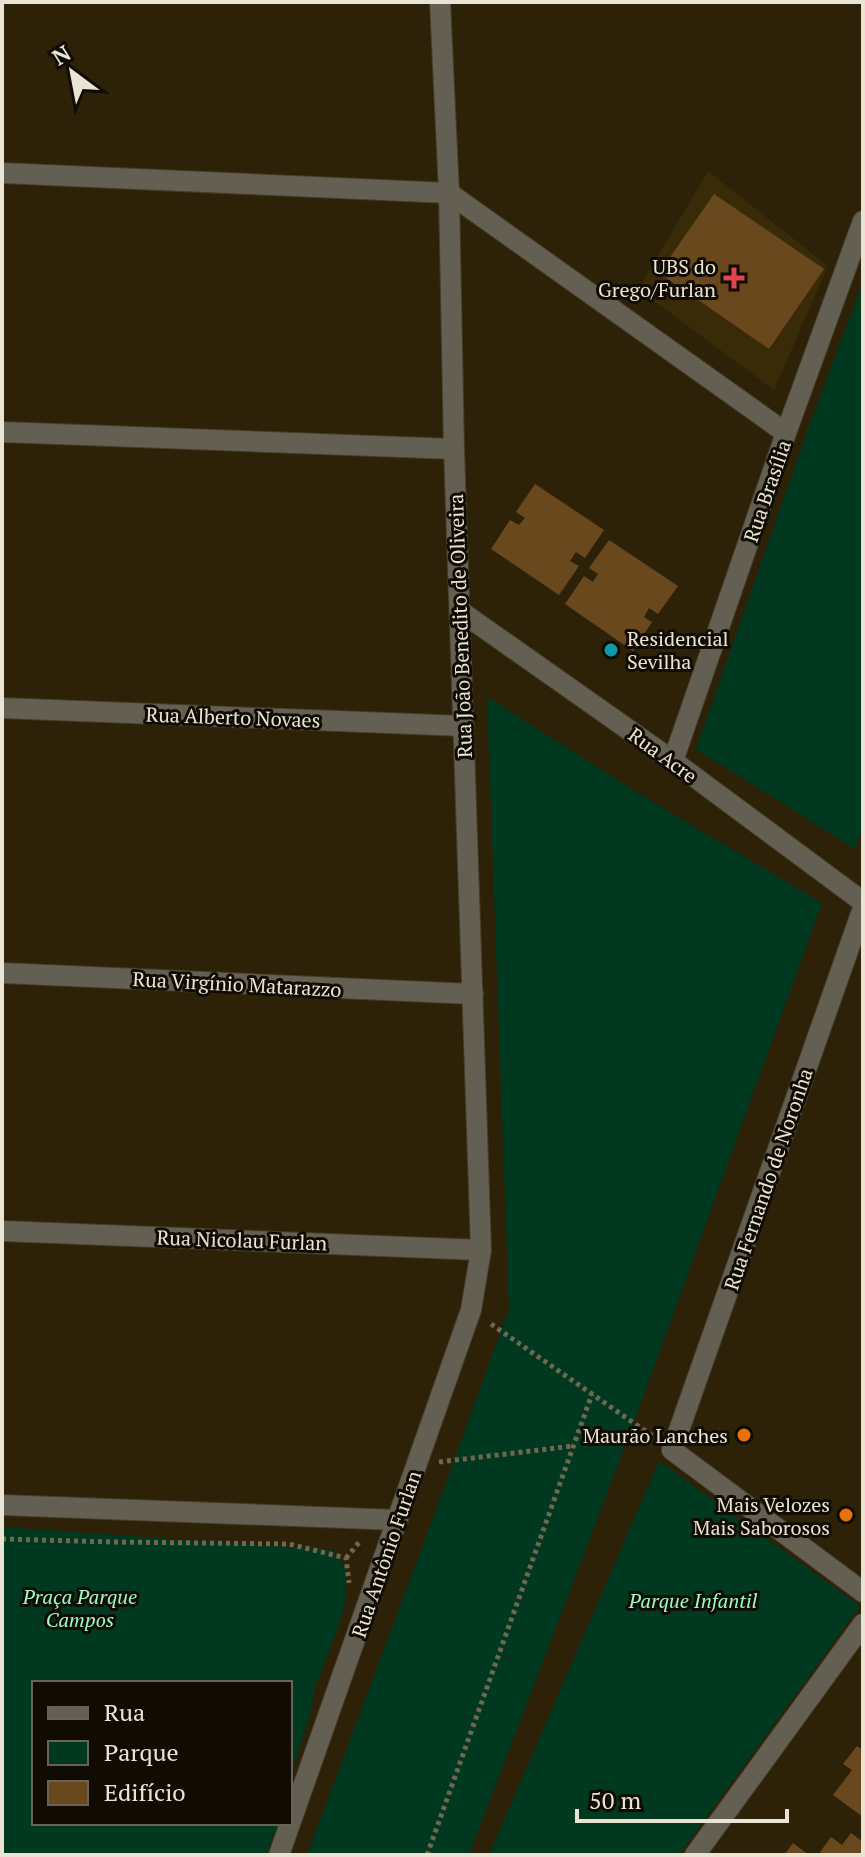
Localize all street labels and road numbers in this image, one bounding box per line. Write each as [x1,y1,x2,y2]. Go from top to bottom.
street label: Rua Brasília [737,436,797,546]
street label: Rua João Benedito de Oliveira [442,493,478,759]
street label: Rua Alberto Novaes [145,700,321,734]
street label: Rua Acre [623,721,703,789]
street label: Rua Virgínio Matarazzo [132,965,342,1003]
street label: Rua Fernando de Noronha [717,1065,819,1293]
street label: Rua Nicolau Furlan [156,1224,328,1256]
street label: Rua Antônio Furlan [345,1467,427,1641]

